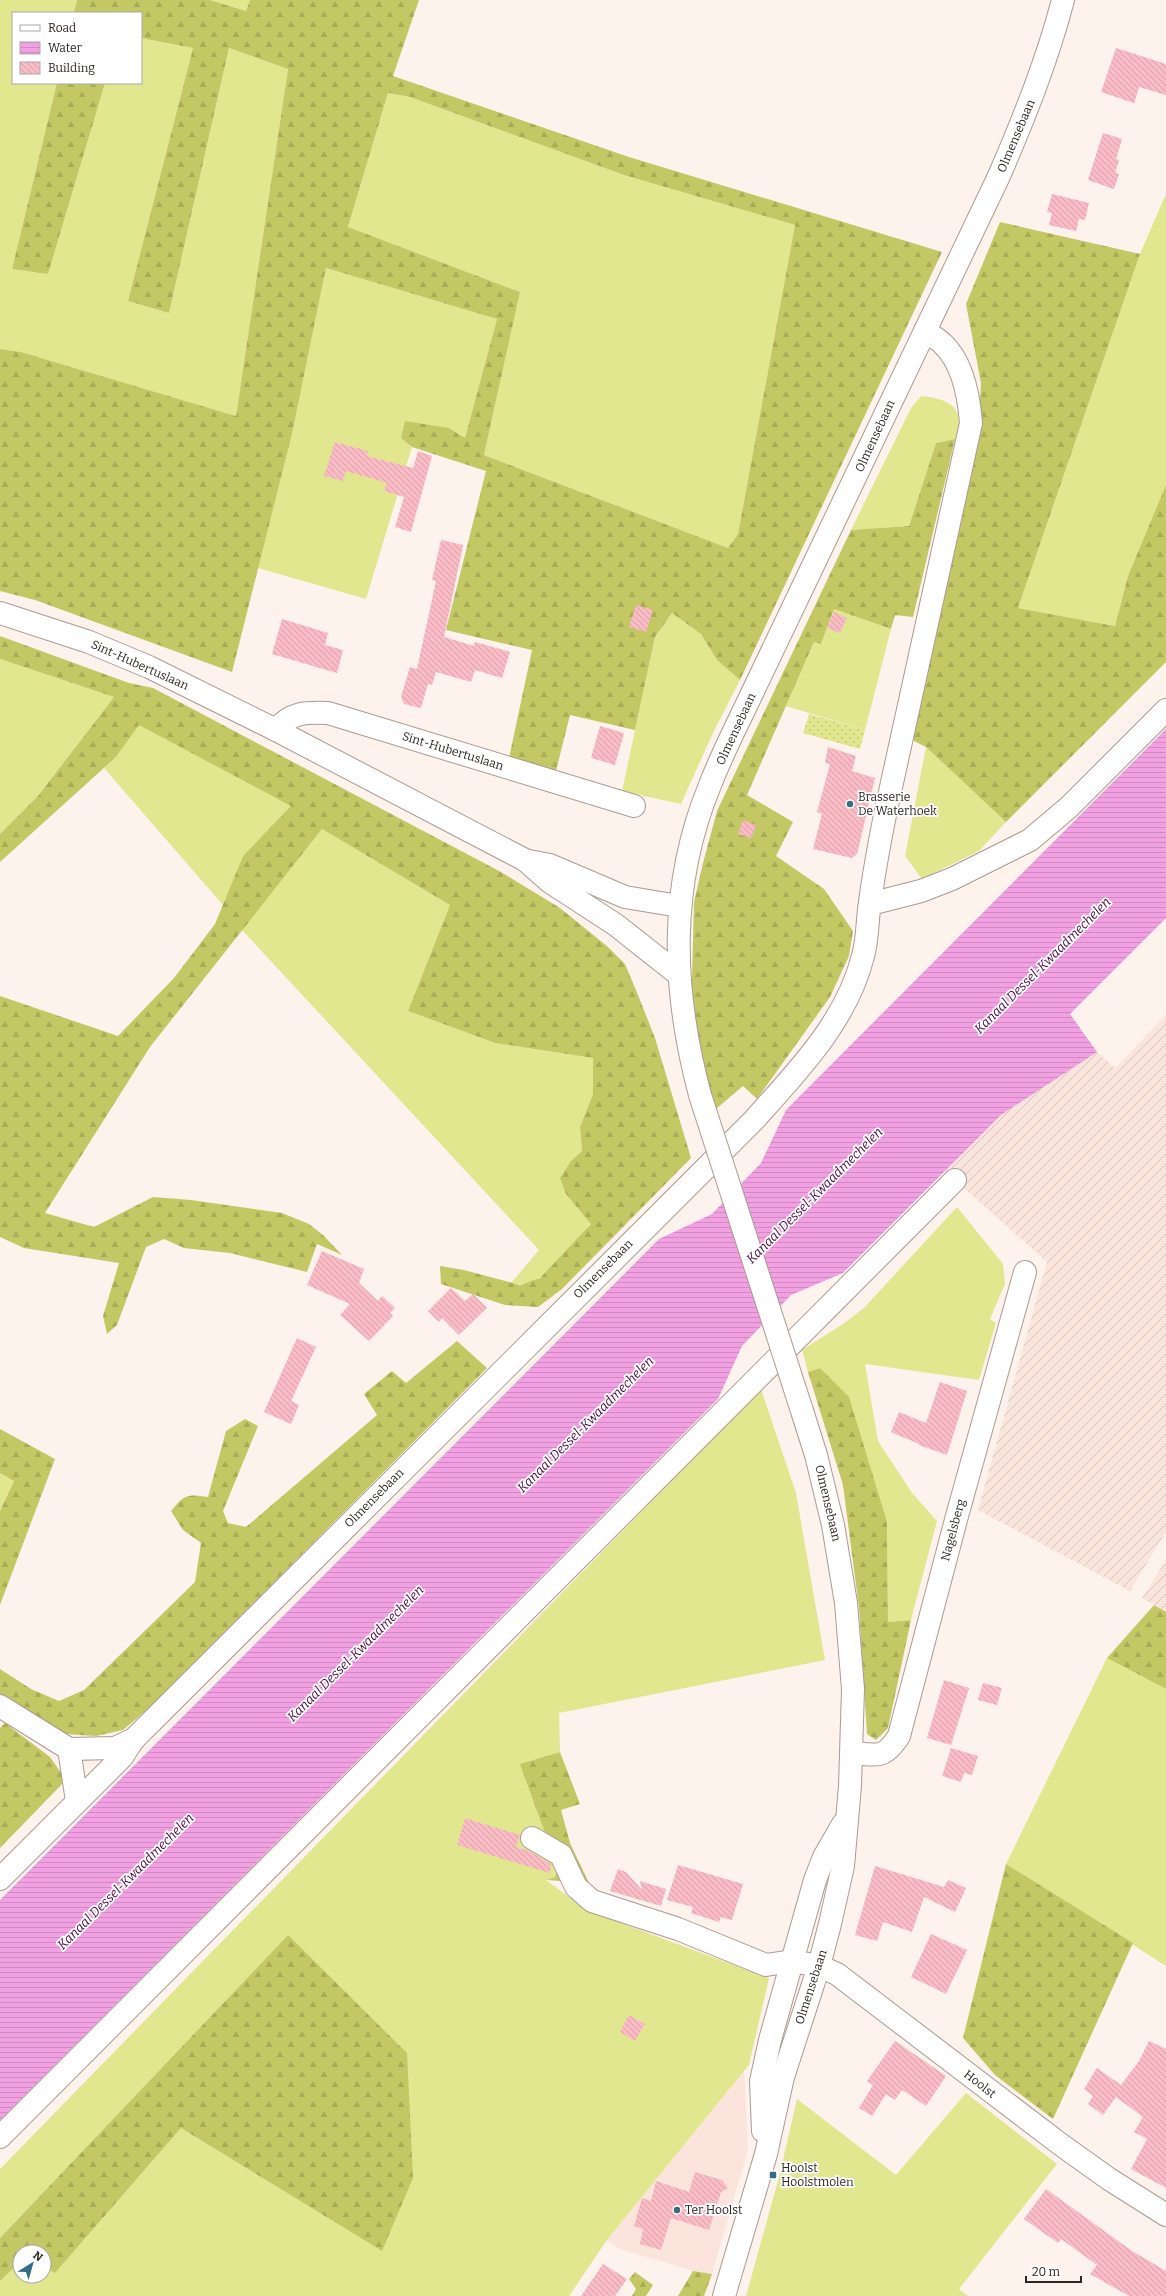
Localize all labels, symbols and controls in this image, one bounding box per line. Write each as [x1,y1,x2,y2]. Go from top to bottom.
legend [12,12,142,84]
text: Road [48,21,76,35]
text: Water [48,41,83,55]
text: Building [48,61,95,75]
street label: Olmensebaan [994,97,1038,175]
street label: Olmensebaan [852,397,898,474]
street label: Sint-Hubertuslaan [89,637,191,693]
street label: Olmensebaan [713,690,759,767]
street label: Sint-Hubertuslaan [401,729,506,773]
place label: Brasserie De Waterhoek [858,790,937,818]
marker: Brasserie De Waterhoek [845,799,855,809]
water label: Kanaal Dessel-Kwaadmechelen [971,894,1114,1037]
water label: Kanaal Dessel-Kwaadmechelen [743,1124,886,1267]
street label: Olmensebaan [571,1236,636,1301]
water label: Kanaal Dessel-Kwaadmechelen [514,1353,657,1496]
street label: Olmensebaan [812,1463,844,1543]
street label: Olmensebaan [342,1465,407,1530]
street label: Nagelsberg [938,1497,968,1562]
water label: Kanaal Dessel-Kwaadmechelen [284,1582,427,1725]
water label: Kanaal Dessel-Kwaadmechelen [54,1810,197,1953]
street label: Olmensebaan [792,1947,830,2026]
street label: Hoolst [961,2067,999,2101]
place label: Hoolst Hoolstmolen [781,2161,854,2189]
marker: Hoolst Hoolstmolen [768,2170,778,2180]
place label: Ter Hoolst [685,2203,743,2217]
marker: Ter Hoolst [672,2205,682,2215]
north arrow [12,2244,52,2284]
text: N [30,2249,45,2264]
scale bar [1026,2258,1081,2284]
text: 20 m [1032,2265,1061,2279]

